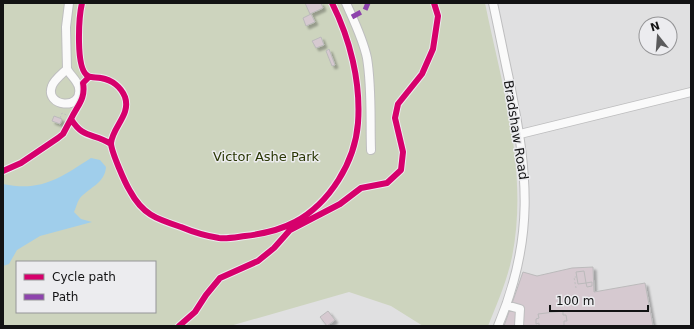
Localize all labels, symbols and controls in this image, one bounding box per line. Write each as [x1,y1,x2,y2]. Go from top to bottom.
north arrow [638,16,678,56]
text: N [649,19,662,34]
street label: Bradshaw Road [501,79,531,181]
park label: Victor Ashe Park [213,149,319,164]
legend [16,261,156,313]
text: Cycle path [52,270,116,284]
scale bar [550,287,648,313]
text: Path [52,290,78,304]
text: 100 m [556,294,594,308]

